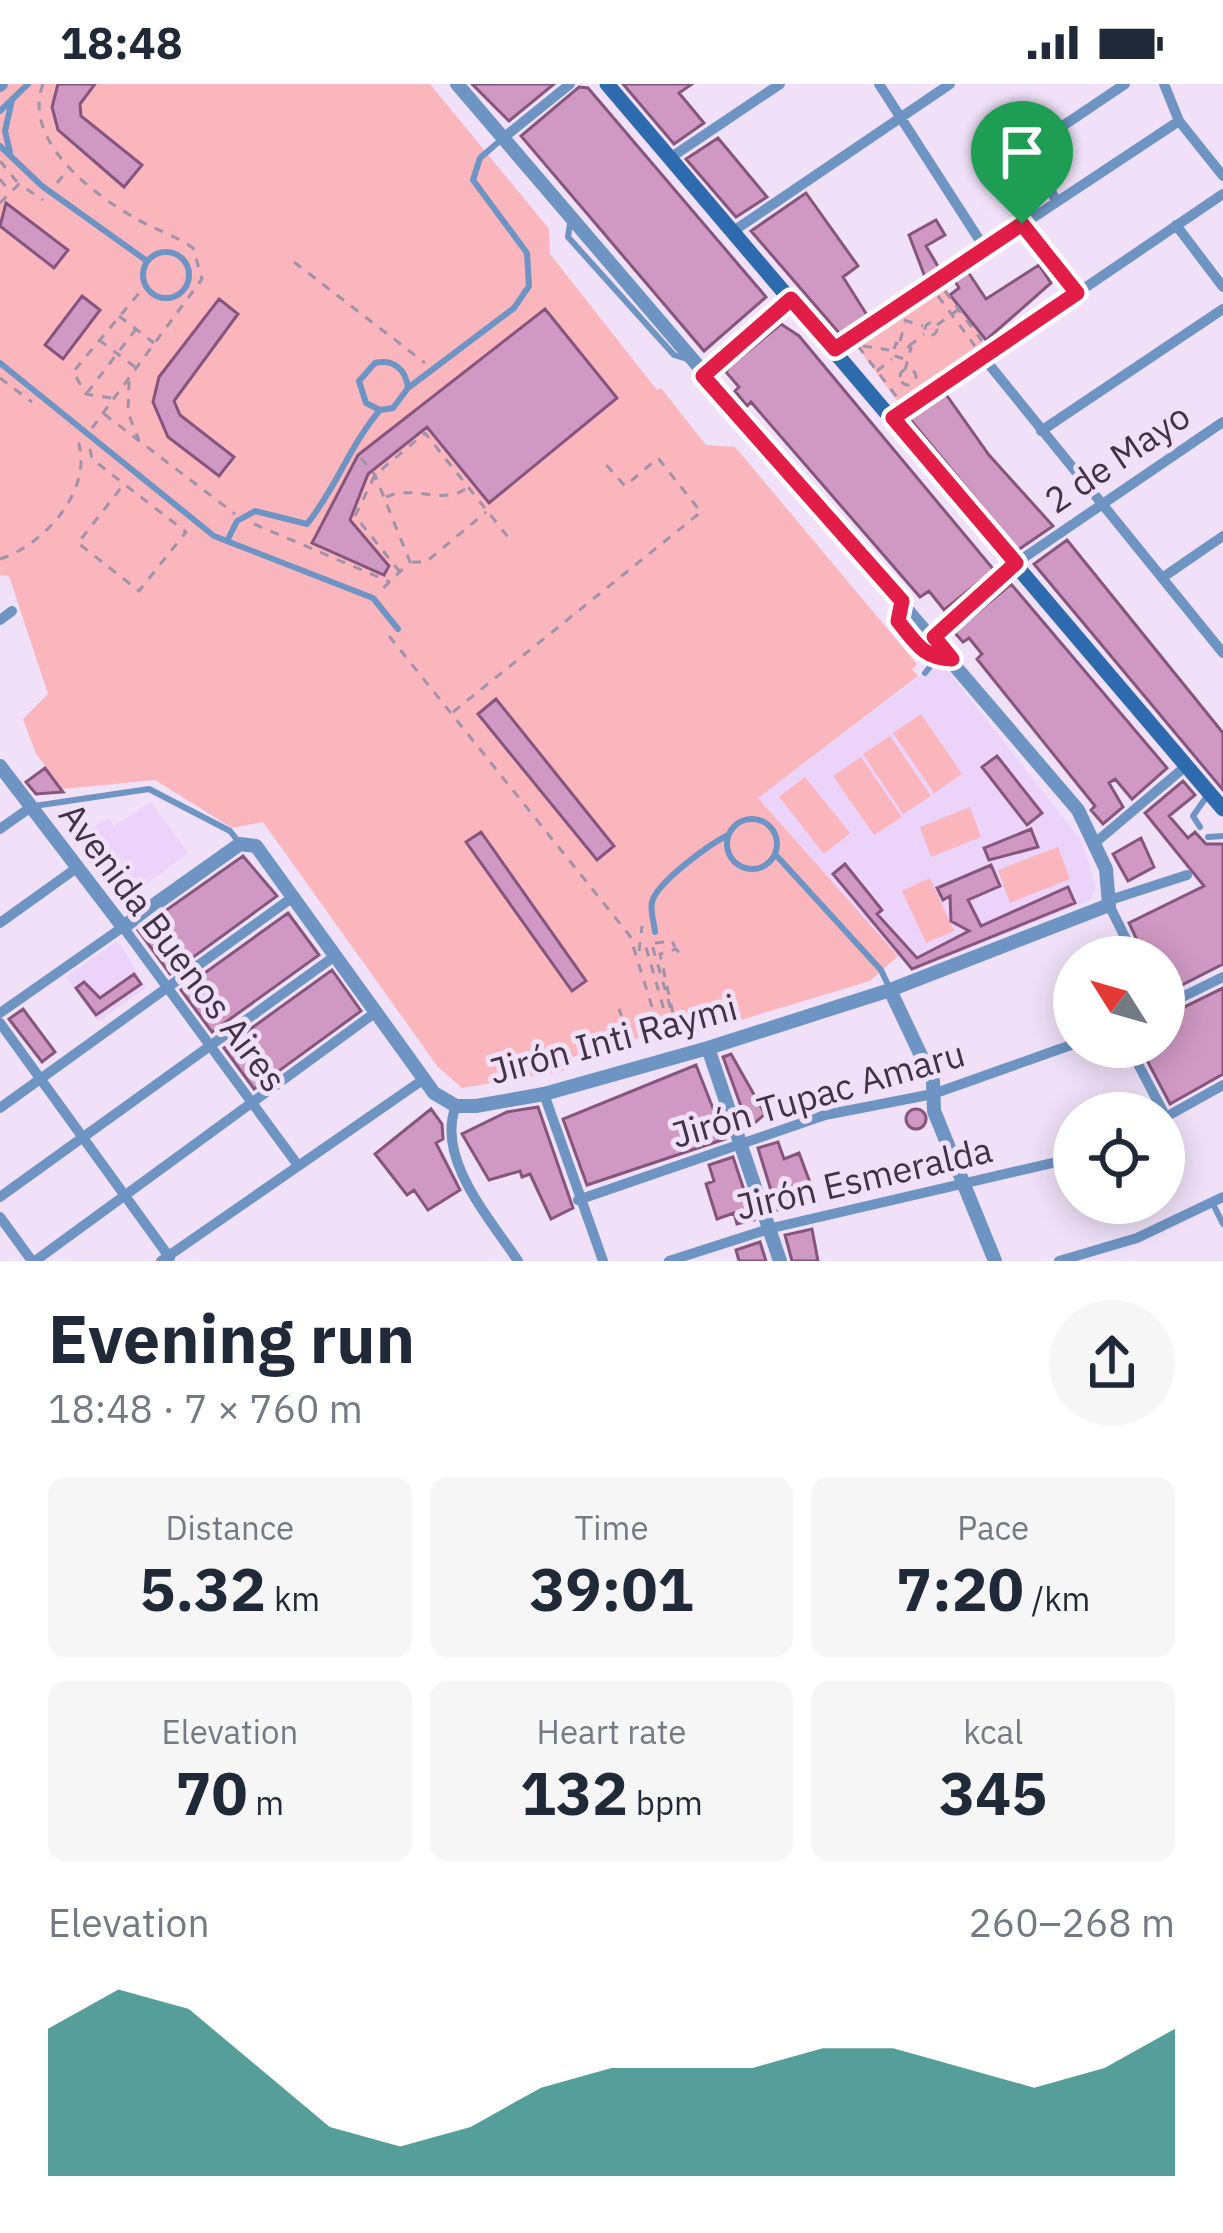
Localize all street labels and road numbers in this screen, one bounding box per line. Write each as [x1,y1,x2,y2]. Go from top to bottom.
street label: 2 de Mayo [1035,392,1198,523]
street label: Avenida Buenos Aires [49,793,298,1101]
street label: Jirón Inti Raymi [484,983,742,1094]
street label: Jirón Tupac Amaru [666,1029,970,1158]
street label: Jirón Esmeralda [731,1125,997,1230]

